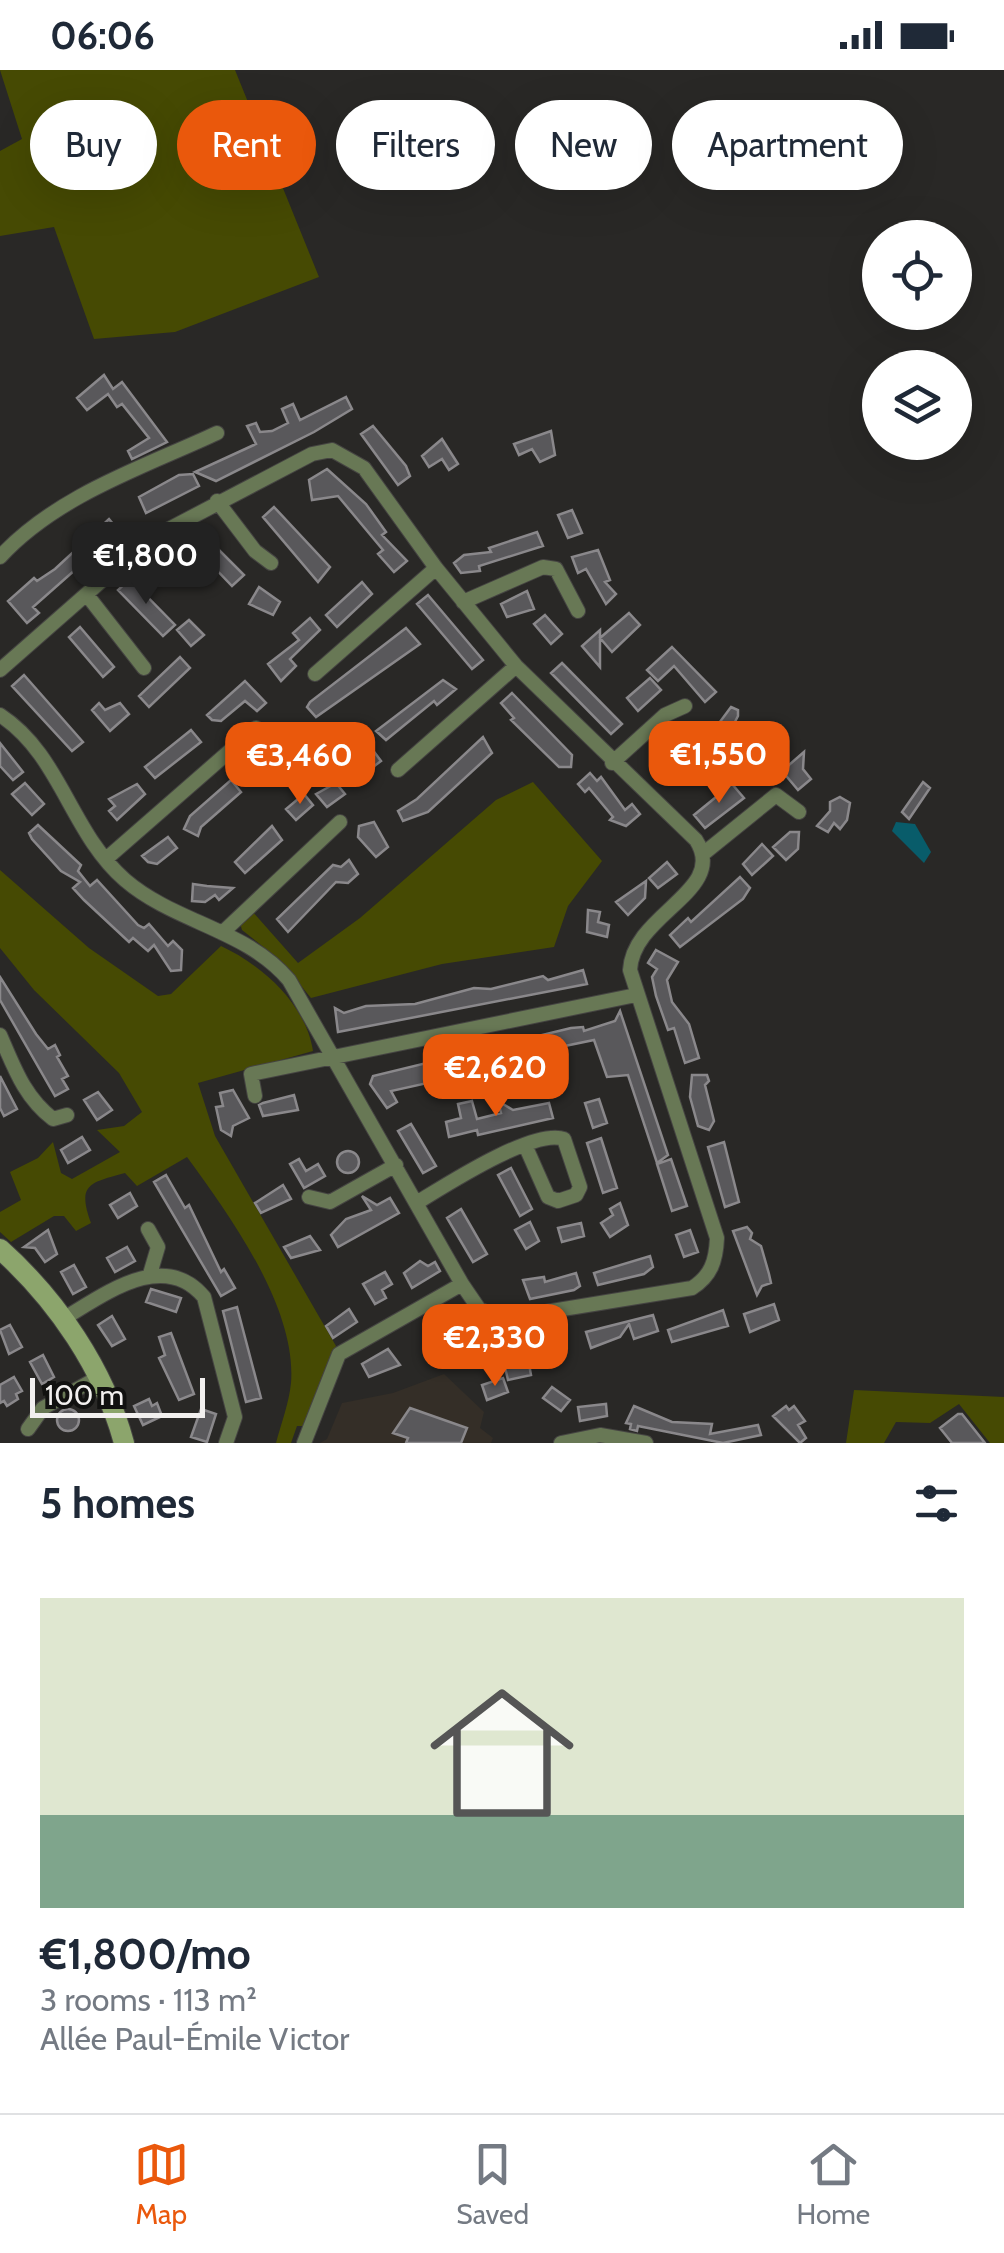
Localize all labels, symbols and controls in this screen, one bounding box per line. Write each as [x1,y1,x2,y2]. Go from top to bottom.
text: 06:06 [50,12,155,59]
chip: Buy [30,100,157,190]
chip: Rent [177,100,316,190]
chip: Filters [336,100,495,190]
chip: New [515,100,652,190]
chip: Apartment [672,100,903,190]
map controls [862,220,972,460]
button: locate [862,220,972,330]
button: layers [862,350,972,460]
pin: €1,800 [65,522,227,607]
text: €1,800 [94,535,198,574]
pin: €1,550 [638,721,800,806]
pin: €3,460 [219,722,381,807]
text: €1,550 [671,734,767,773]
text: €3,460 [247,735,353,774]
pin: €2,620 [415,1034,577,1119]
text: €2,620 [445,1047,547,1086]
pin: €2,330 [414,1304,576,1389]
text: €2,330 [444,1317,546,1356]
scale bar [30,1373,205,1418]
text: 100 m [45,1378,124,1412]
icon: filters [909,1476,964,1531]
text: 5 homes [40,1477,195,1529]
icon: home [412,1663,592,1843]
text: €1,800/mo [40,1928,251,1980]
text: 3 rooms · 113 m² [40,1980,257,2019]
text: Allée Paul-Émile Victor [40,2019,349,2058]
tab: Map [134,2137,189,2231]
tab: Saved [456,2137,529,2231]
tab: Home [797,2137,870,2231]

